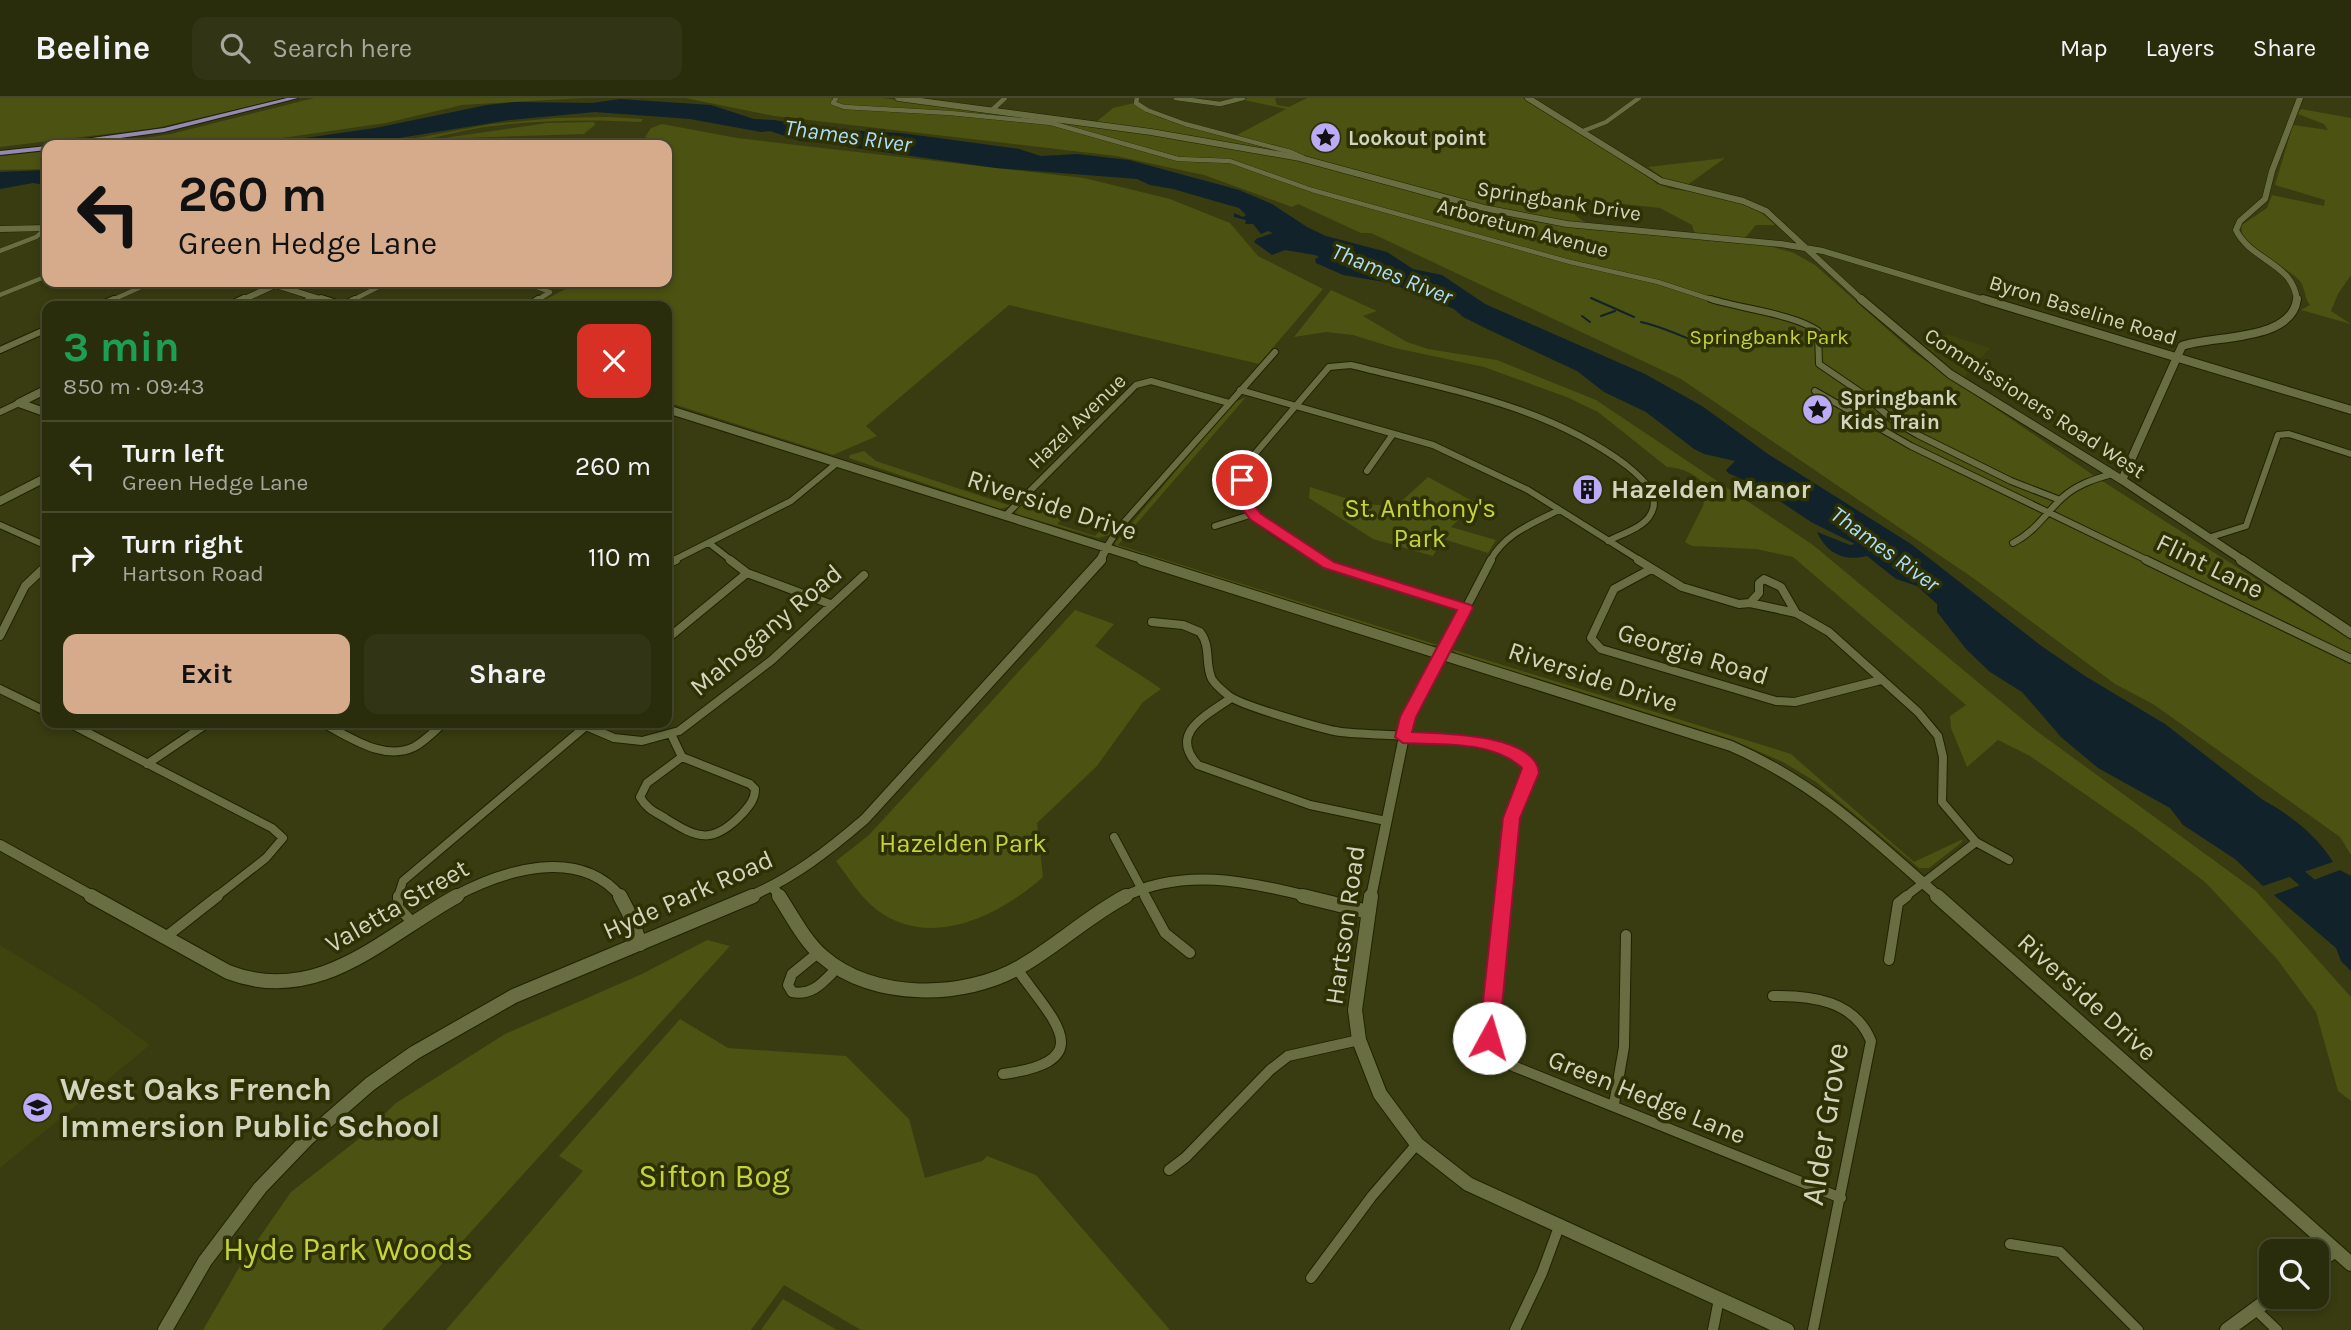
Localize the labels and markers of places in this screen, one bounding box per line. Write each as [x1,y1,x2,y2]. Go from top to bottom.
place icon: Lookout point [1308,121,1342,155]
place label: Lookout point [1348,126,1486,150]
place label: Springbank Kids Train [1840,386,1958,434]
place icon: Springbank Kids Train [1800,393,1834,427]
pin [1212,450,1272,510]
building icon: Hazelden Manor [1571,472,1605,506]
place label: Hazelden Manor [1611,474,1812,505]
place label: West Oaks French Immersion Public School [60,1071,440,1145]
school or university icon: West Oaks French Immersion Public School [20,1090,54,1124]

